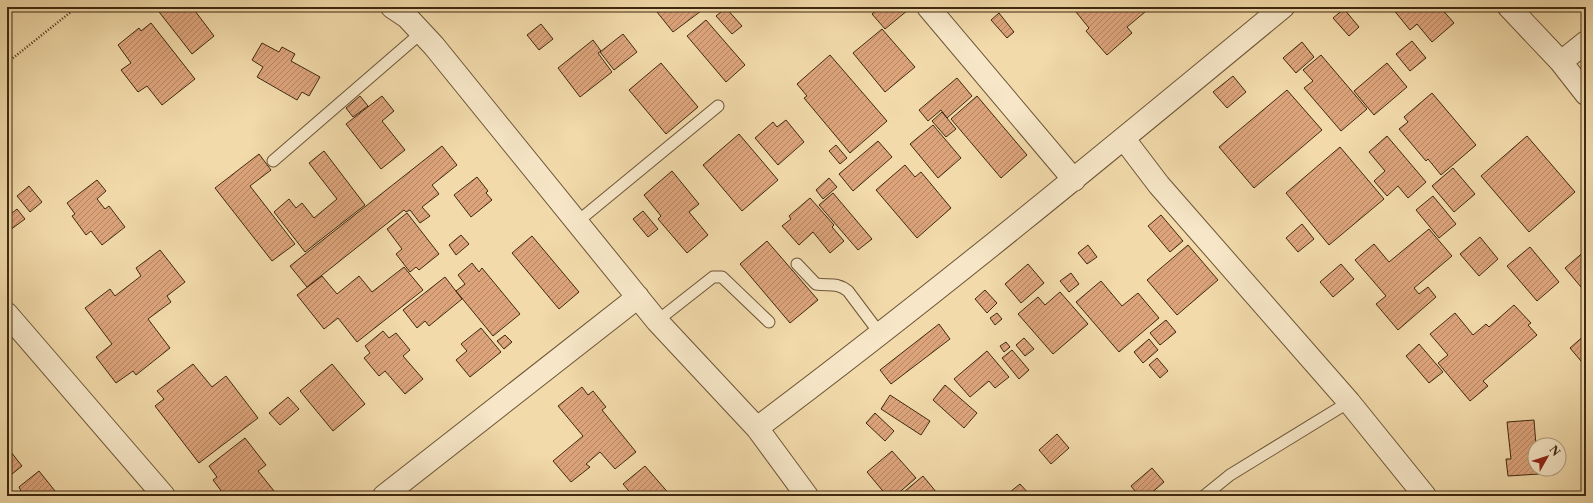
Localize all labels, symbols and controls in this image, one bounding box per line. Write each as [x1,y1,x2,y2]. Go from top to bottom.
north arrow [1527,437,1567,477]
text: N [1546,443,1563,459]

